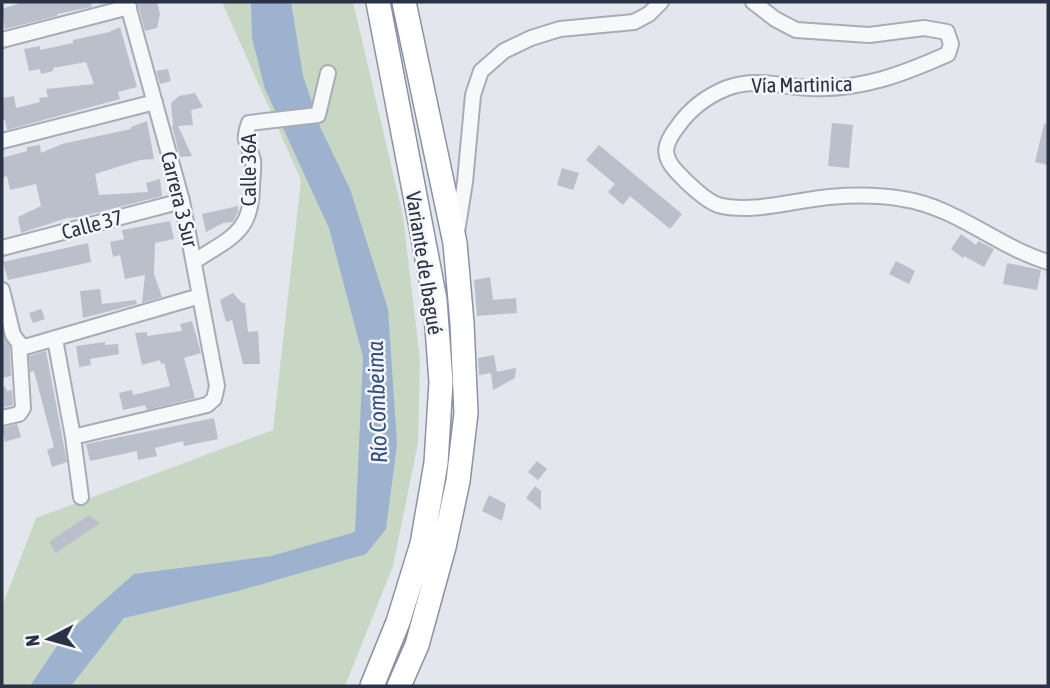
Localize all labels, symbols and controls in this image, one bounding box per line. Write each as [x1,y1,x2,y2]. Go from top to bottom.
street label: Vía Martinica [751,71,853,97]
street label: Calle 36A [236,133,260,206]
street label: Carrera 3 Sur [157,149,204,250]
street label: Variante de Ibagué [402,190,448,336]
street label: Calle 37 [59,204,125,244]
water label: Río Combeima [362,340,392,464]
north arrow [14,604,84,674]
text: N [21,634,44,648]

